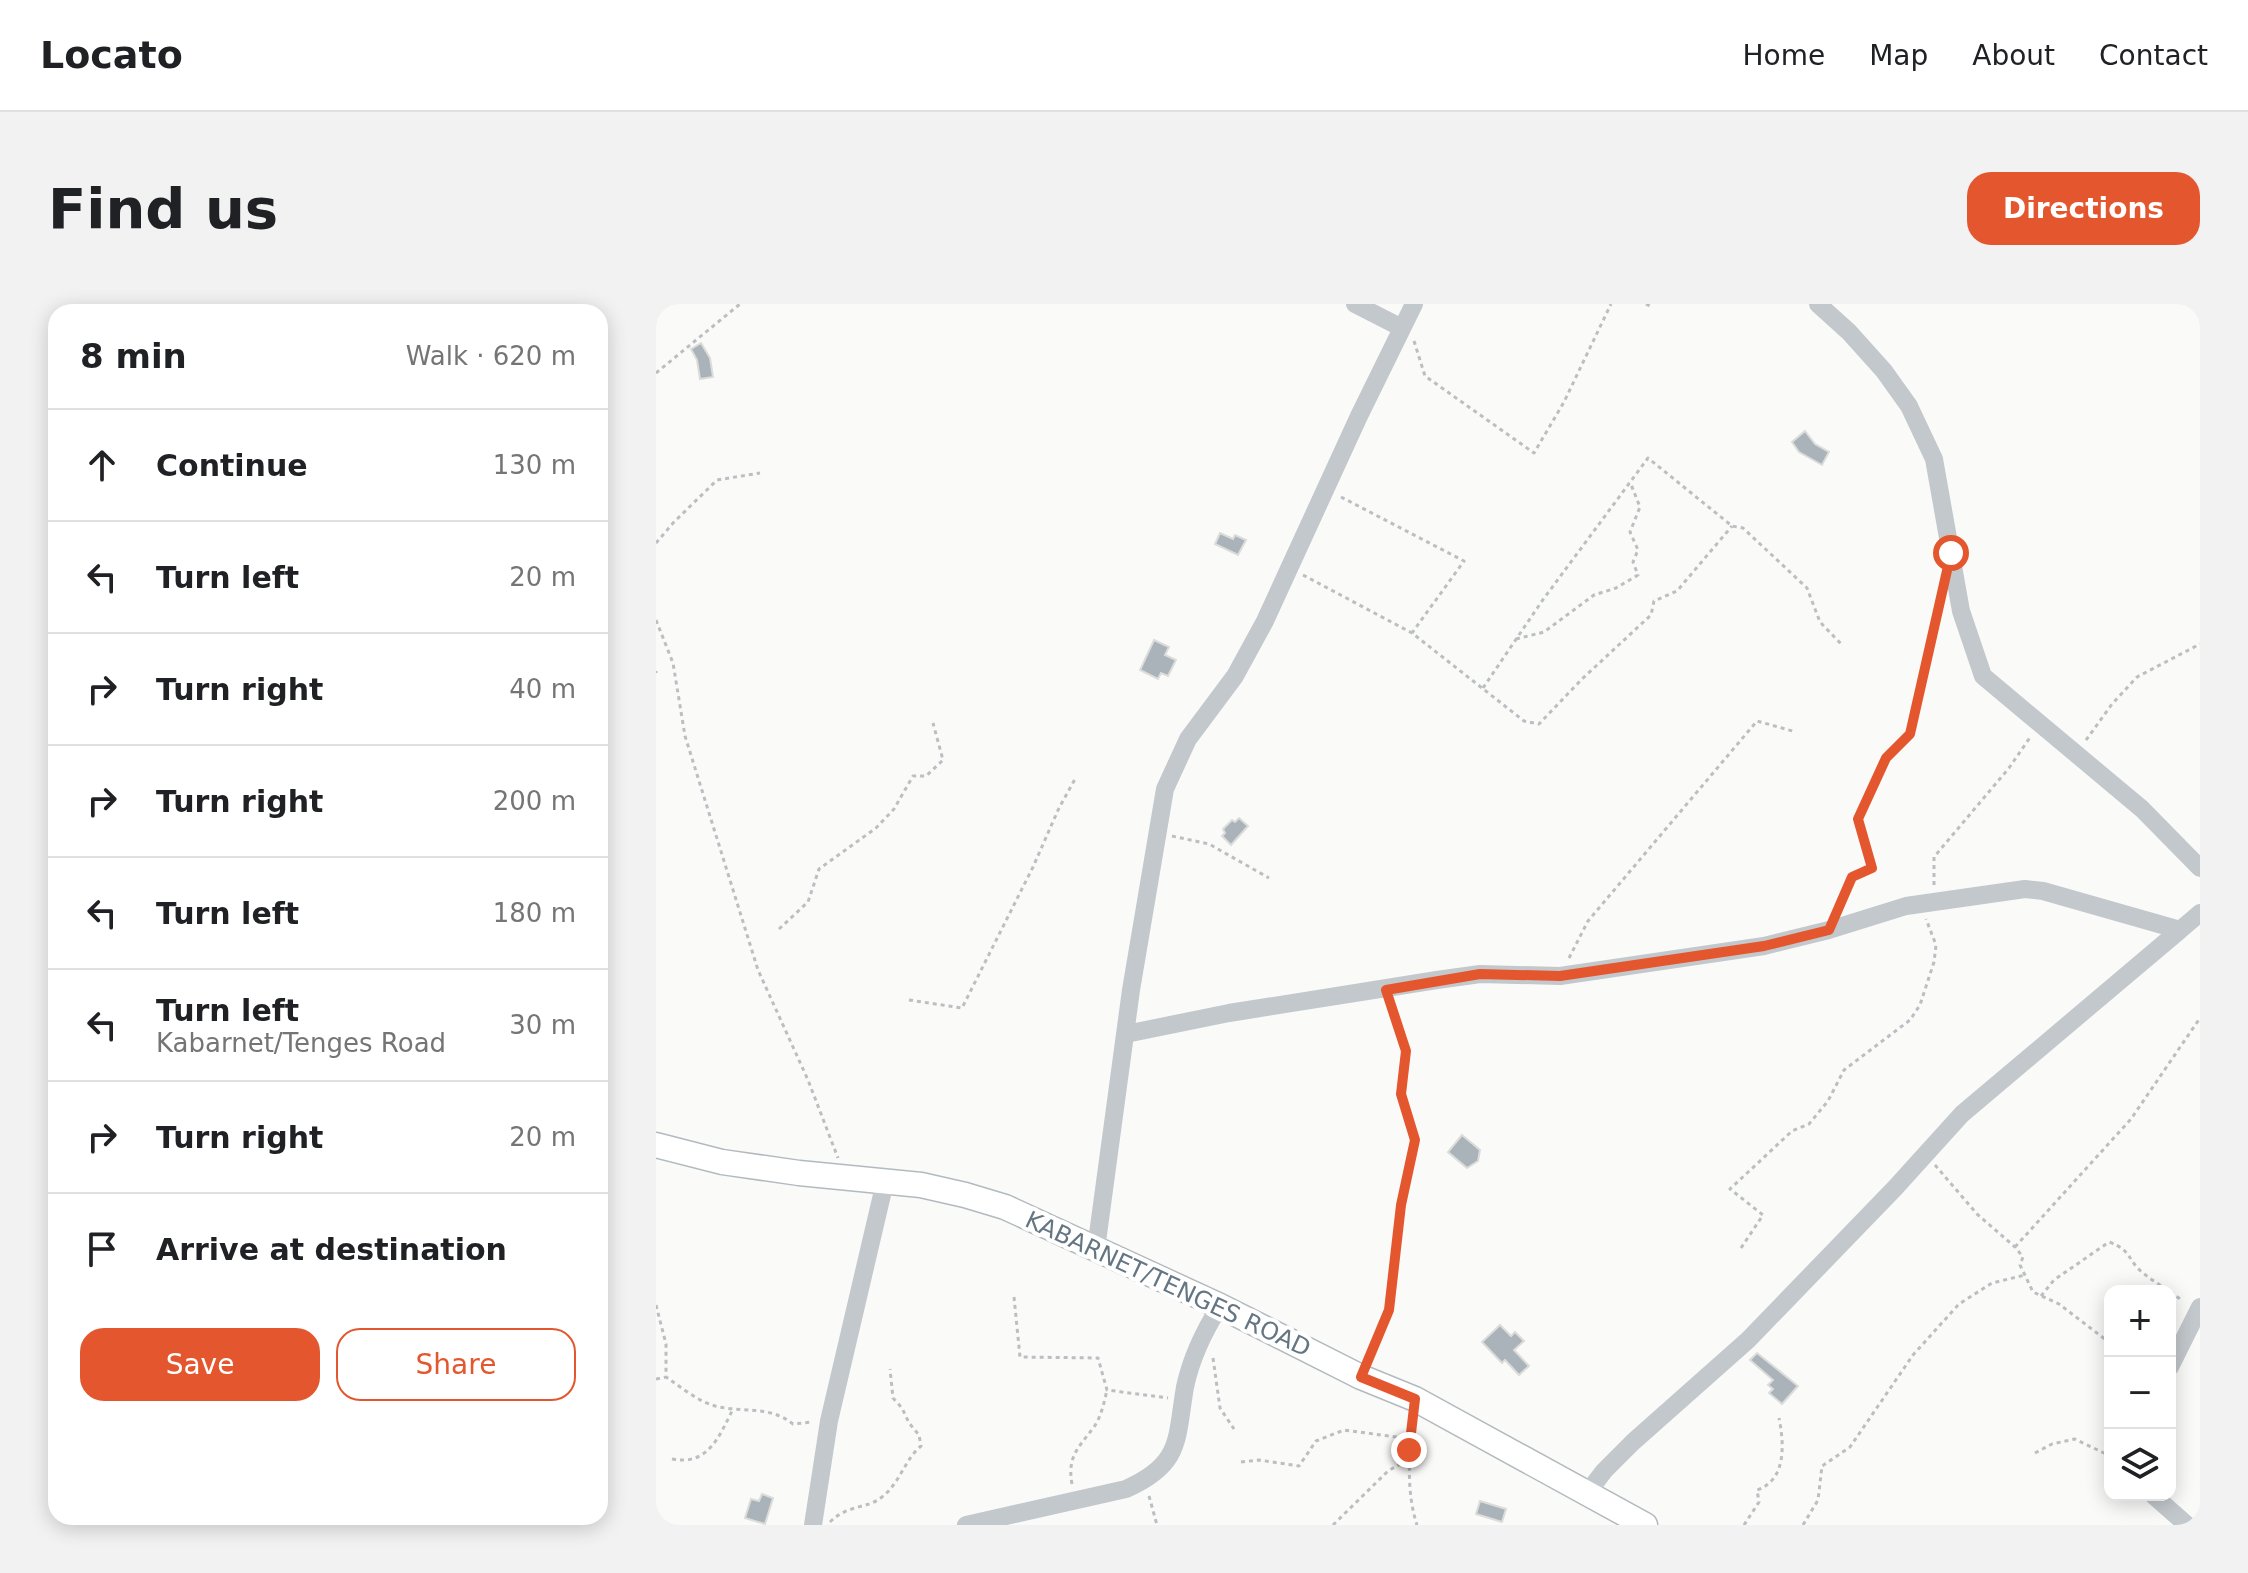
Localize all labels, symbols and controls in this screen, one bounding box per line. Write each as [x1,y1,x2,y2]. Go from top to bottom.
text: Locato [40,33,183,77]
text: Home [1742,39,1825,72]
text: Map [1869,39,1928,72]
text: About [1972,39,2055,72]
text: Contact [2099,39,2208,72]
button: Directions [1967,172,2200,245]
text: Find us [48,176,278,241]
text: 8 min [80,336,187,376]
text: Walk · 620 m [406,341,576,371]
icon: ahead [80,443,124,487]
text: Continue [156,448,308,483]
text: 130 m [493,450,576,480]
route start [1933,535,1969,571]
icon: left [80,555,124,599]
text: Turn left [156,560,299,595]
text: 20 m [509,562,576,592]
icon: right [80,667,124,711]
text: Turn right [156,672,323,707]
text: 40 m [509,674,576,704]
icon: right [80,779,124,823]
text: Turn right [156,784,323,819]
text: 200 m [493,786,576,816]
icon: left [80,891,124,935]
text: Turn left [156,896,299,931]
text: 180 m [493,898,576,928]
text: Turn left [156,993,299,1028]
icon: left [80,1003,124,1047]
text: 30 m [509,1010,576,1040]
text: Kabarnet/Tenges Road [156,1028,446,1058]
icon: right [80,1115,124,1159]
text: Turn right [156,1120,323,1155]
text: 20 m [509,1122,576,1152]
street label: KABARNET/TENGES ROAD [1021,1205,1315,1363]
icon: arrive [80,1227,124,1271]
text: Arrive at destination [156,1232,507,1267]
map controls [2104,1285,2176,1501]
button: + [2104,1285,2176,1357]
button: Save [80,1328,320,1401]
button: Share [336,1328,576,1401]
button: − [2104,1357,2176,1429]
button: layers [2104,1429,2176,1501]
route end [1391,1432,1427,1468]

